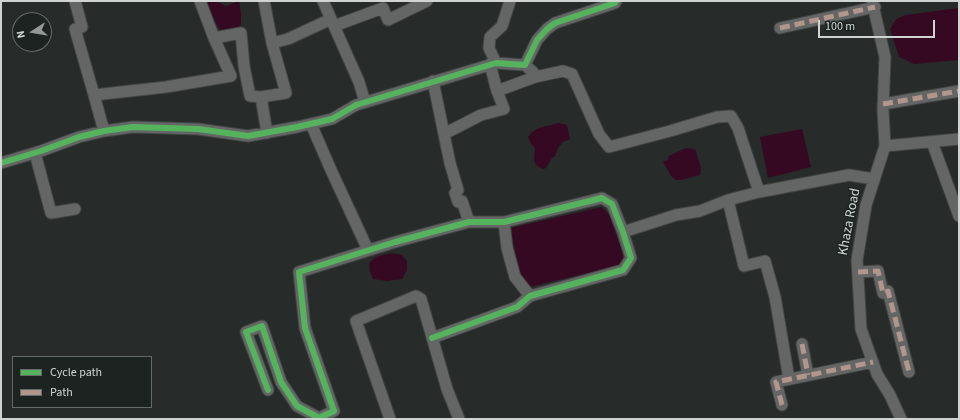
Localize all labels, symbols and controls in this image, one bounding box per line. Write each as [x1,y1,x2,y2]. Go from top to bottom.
north arrow [12,12,52,52]
scale bar [820,12,937,38]
text: 100 m [825,18,855,35]
text: N [13,29,29,40]
street label: Khaza Road [835,187,865,257]
legend [12,356,152,408]
text: Cycle path [50,364,102,381]
text: Path [50,384,73,401]

